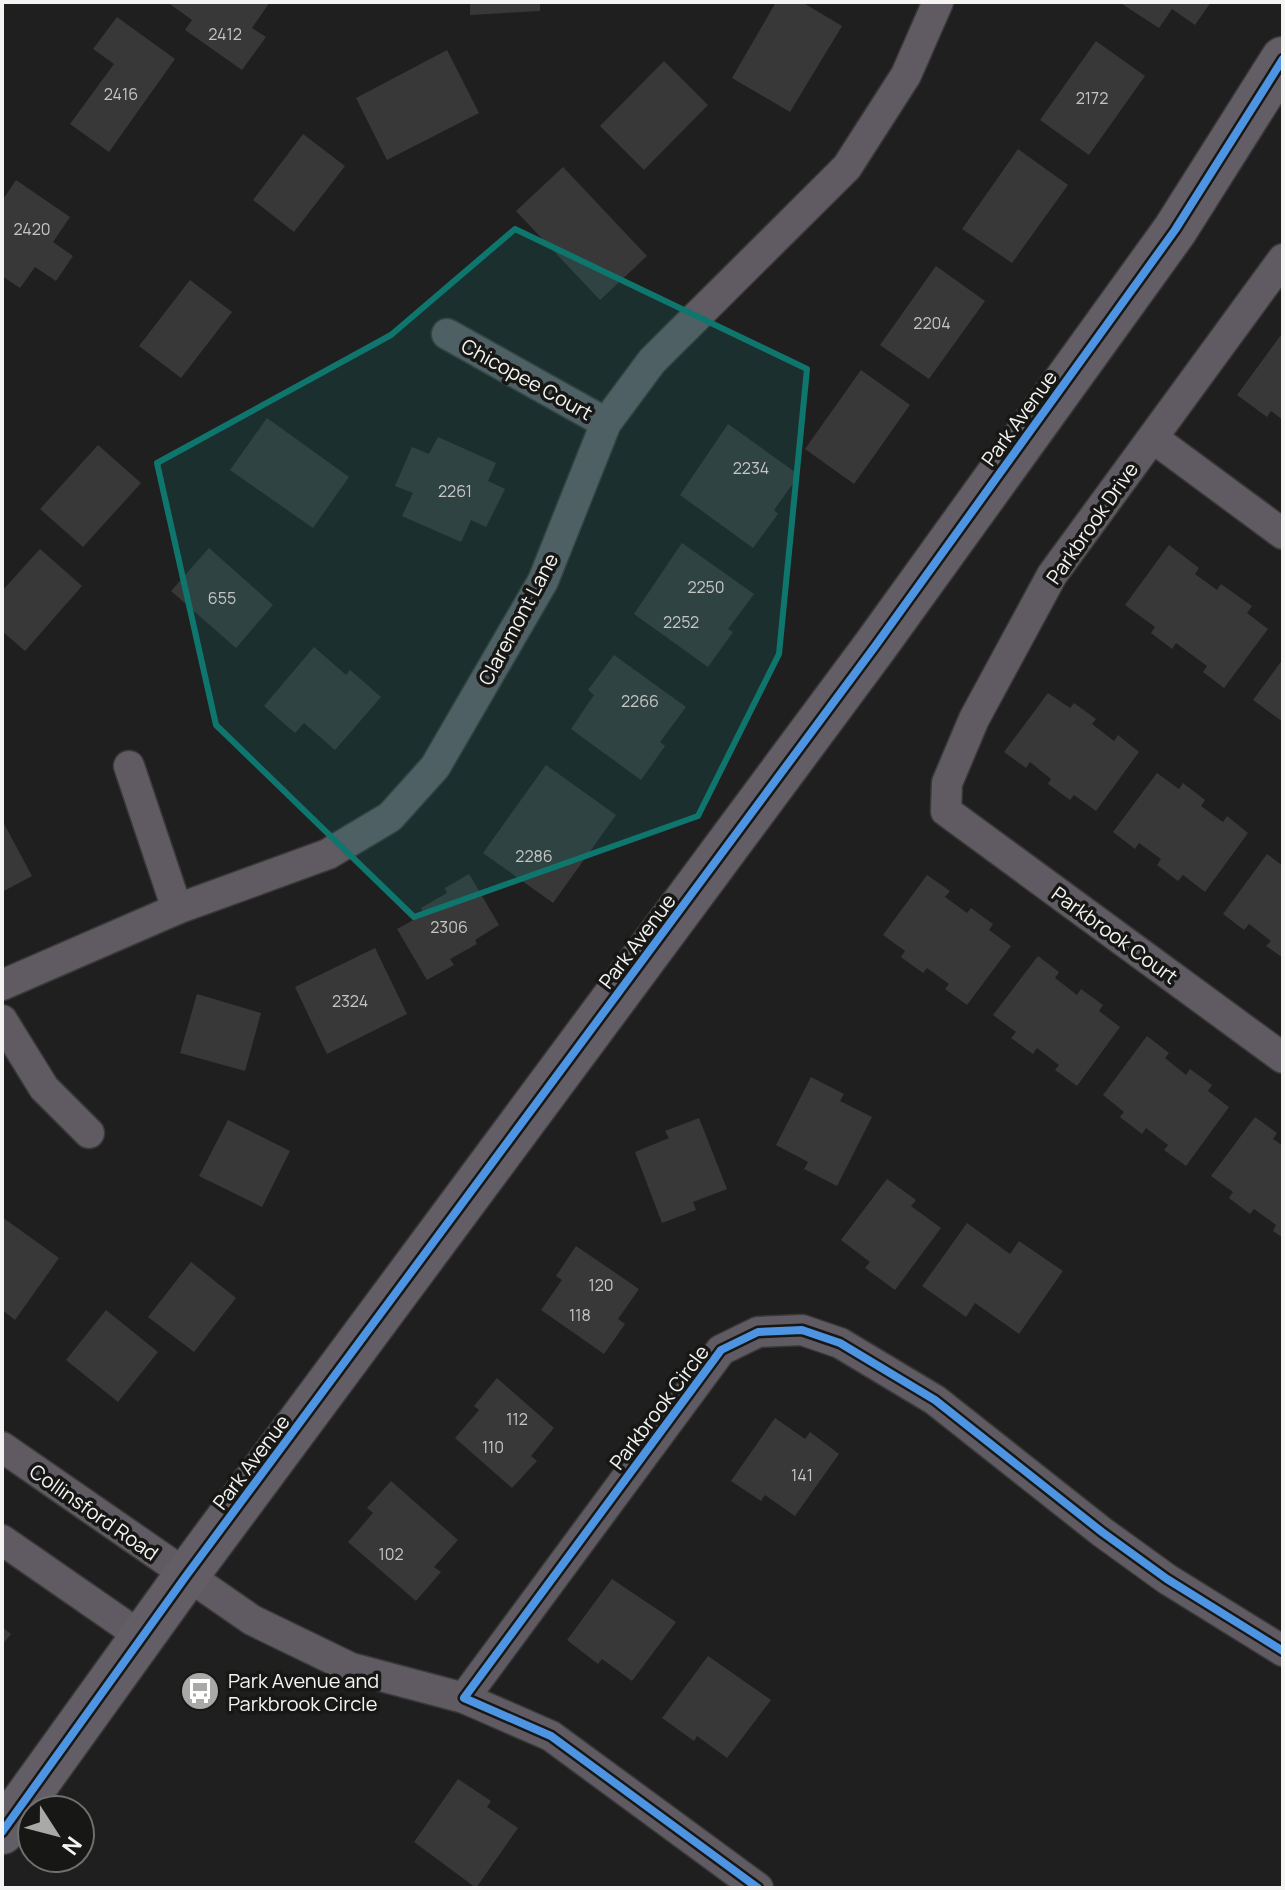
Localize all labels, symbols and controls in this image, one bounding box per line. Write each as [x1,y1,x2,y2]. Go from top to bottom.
house number: 2412 [208,23,242,45]
house number: 2416 [104,83,138,105]
house number: 2172 [1076,87,1108,109]
house number: 2420 [13,218,51,240]
house number: 2204 [913,312,951,334]
street label: Chicopee Court [457,332,597,426]
street label: Park Avenue [975,365,1063,471]
house number: 2234 [733,457,769,479]
street label: Parkbrook Drive [1040,457,1144,589]
house number: 2261 [438,480,472,502]
street label: Claremont Lane [472,548,564,690]
house number: 2250 [687,576,725,598]
house number: 655 [208,587,236,609]
house number: 2252 [663,611,699,633]
house number: 2266 [621,690,659,712]
house number: 2286 [515,845,553,867]
street label: Parkbrook Court [1047,880,1183,990]
street label: Park Avenue [592,888,682,994]
house number: 2306 [430,916,468,938]
house number: 2324 [332,990,368,1012]
house number: 120 [588,1274,614,1296]
house number: 118 [569,1304,591,1326]
street label: Parkbrook Circle [603,1339,715,1475]
house number: 112 [506,1408,528,1430]
street label: Park Avenue [206,1409,296,1515]
house number: 110 [482,1436,504,1458]
street label: Collinsford Road [24,1458,164,1566]
house number: 141 [791,1464,813,1486]
house number: 102 [378,1543,404,1565]
place label: Park Avenue and Parkbrook Circle [228,1667,379,1717]
bus stop icon: Park Avenue and Parkbrook Circle [179,1670,221,1712]
north arrow [16,1794,96,1874]
text: N [55,1831,89,1861]

